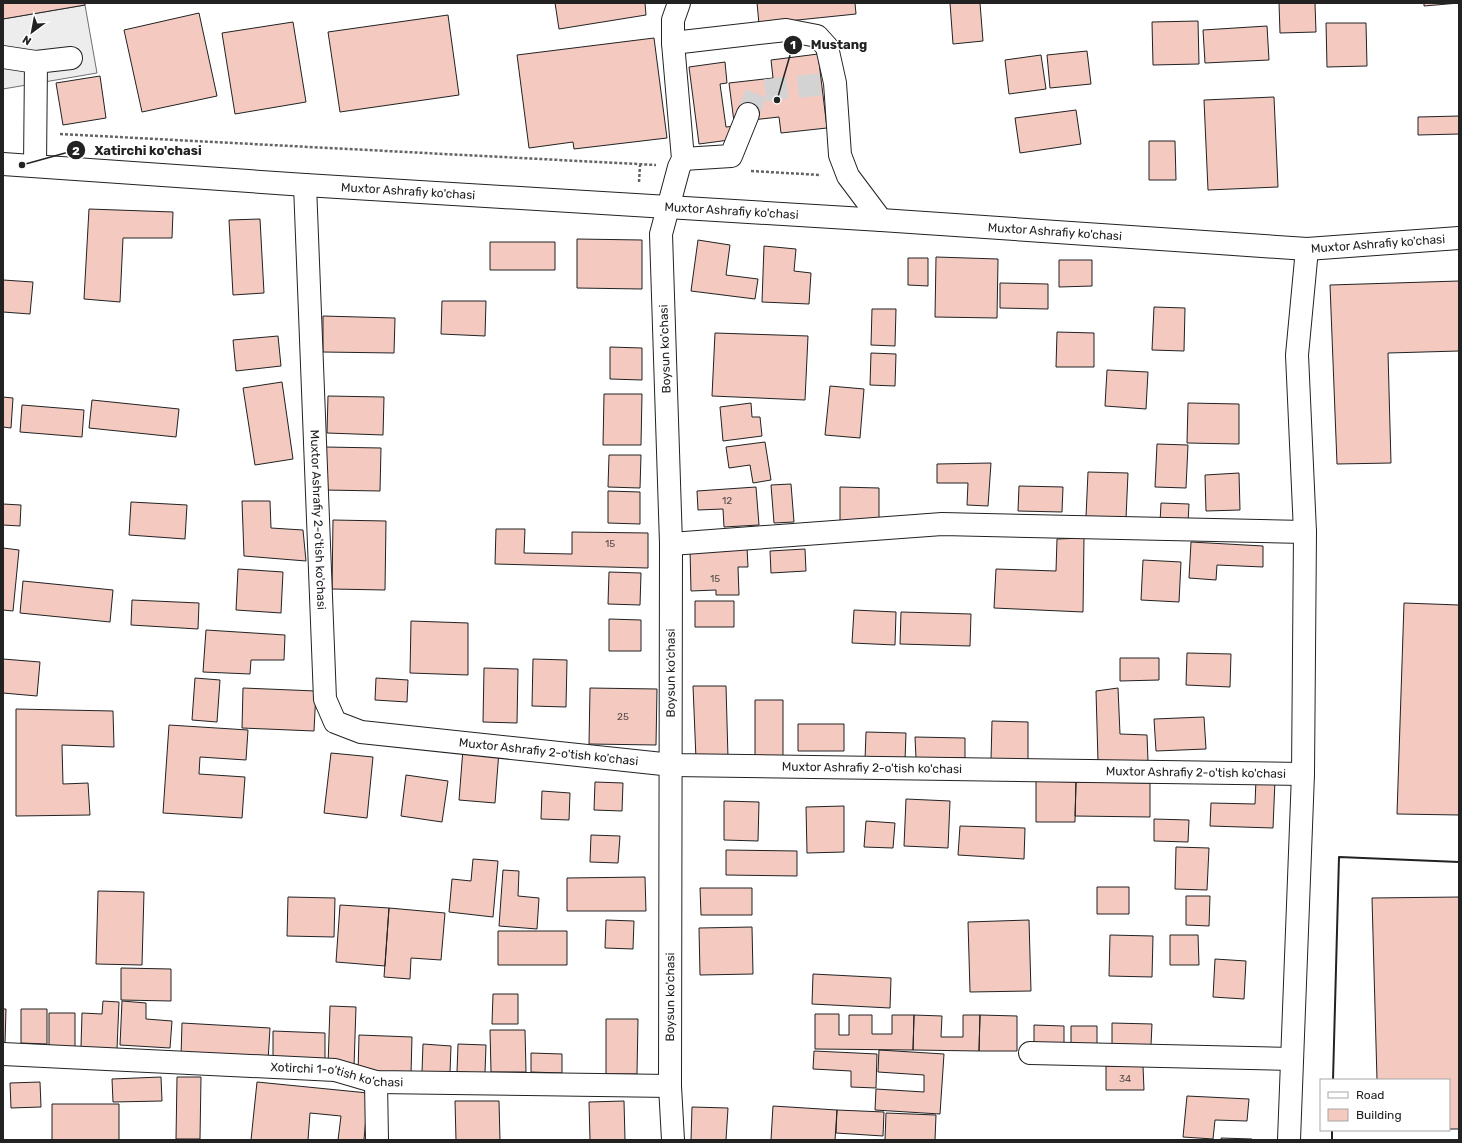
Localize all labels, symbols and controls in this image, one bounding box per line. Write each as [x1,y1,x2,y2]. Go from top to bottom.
north arrow [12,12,52,52]
text: N [20,32,34,48]
callout: Mustang [783,32,875,57]
text: Mustang [811,37,867,52]
text: 1 [790,38,796,52]
callout: Xatirchi ko'chasi [66,138,209,163]
text: Xatirchi ko'chasi [94,143,202,158]
text: 2 [72,144,80,158]
street label: Muxtor Ashrafiy ko'chasi [341,180,476,202]
street label: Muxtor Ashrafiy ko'chasi [664,200,799,222]
street label: Muxtor Ashrafiy ko'chasi [987,220,1122,243]
street label: Muxtor Ashrafiy ko'chasi [1310,232,1446,256]
street label: Boysun ko'chasi [656,304,674,394]
street label: Muxtor Ashrafiy 2-o'tish ko'chasi [308,429,329,610]
house number: 12 [722,495,732,507]
house number: 15 [605,538,615,550]
house number: 15 [710,573,720,585]
street label: Boysun ko'chasi [664,628,678,718]
house number: 25 [617,711,629,723]
street label: Muxtor Ashrafiy 2-o'tish ko'chasi [458,735,639,768]
street label: Muxtor Ashrafiy 2-o'tish ko'chasi [782,760,962,776]
street label: Muxtor Ashrafiy 2-o'tish ko'chasi [1106,764,1286,781]
street label: Boysun ko'chasi [663,952,677,1042]
street label: Xotirchi 1-o'tish ko'chasi [270,1060,403,1089]
house number: 34 [1119,1073,1131,1085]
legend [1320,1079,1450,1131]
text: Road [1356,1088,1384,1102]
text: Building [1356,1108,1402,1122]

